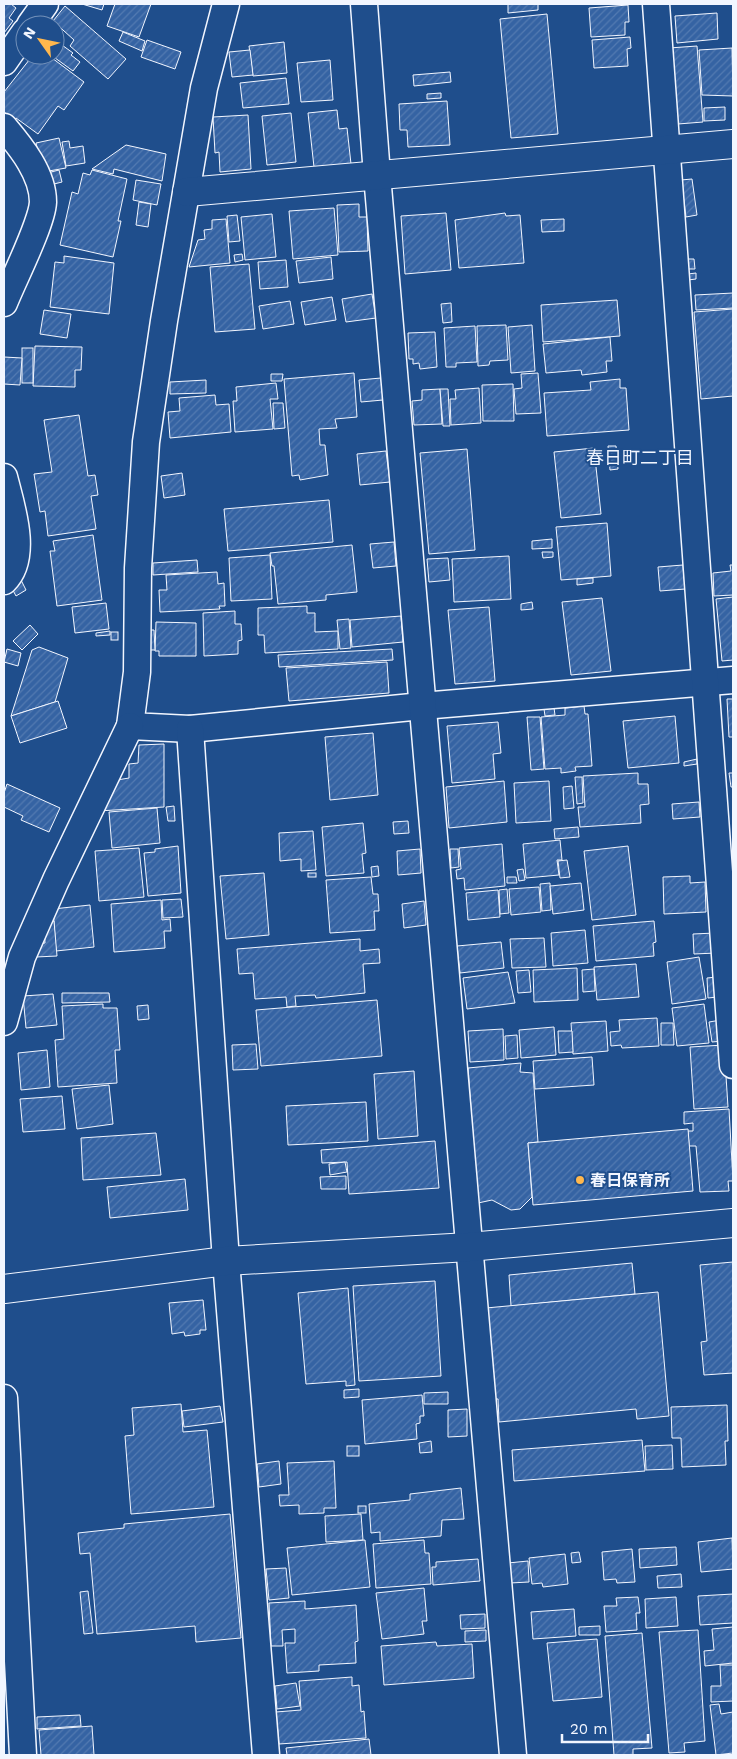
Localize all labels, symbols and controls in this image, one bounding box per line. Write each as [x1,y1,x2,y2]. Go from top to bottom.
north arrow [15,15,65,65]
text: N [20,24,39,42]
district label: 春日町二丁目 [586,447,694,468]
place label: 春日保育所 [590,1171,670,1190]
marker: 春日保育所 [574,1174,586,1186]
scale bar [562,1712,648,1744]
text: 20 m [570,1720,608,1738]

